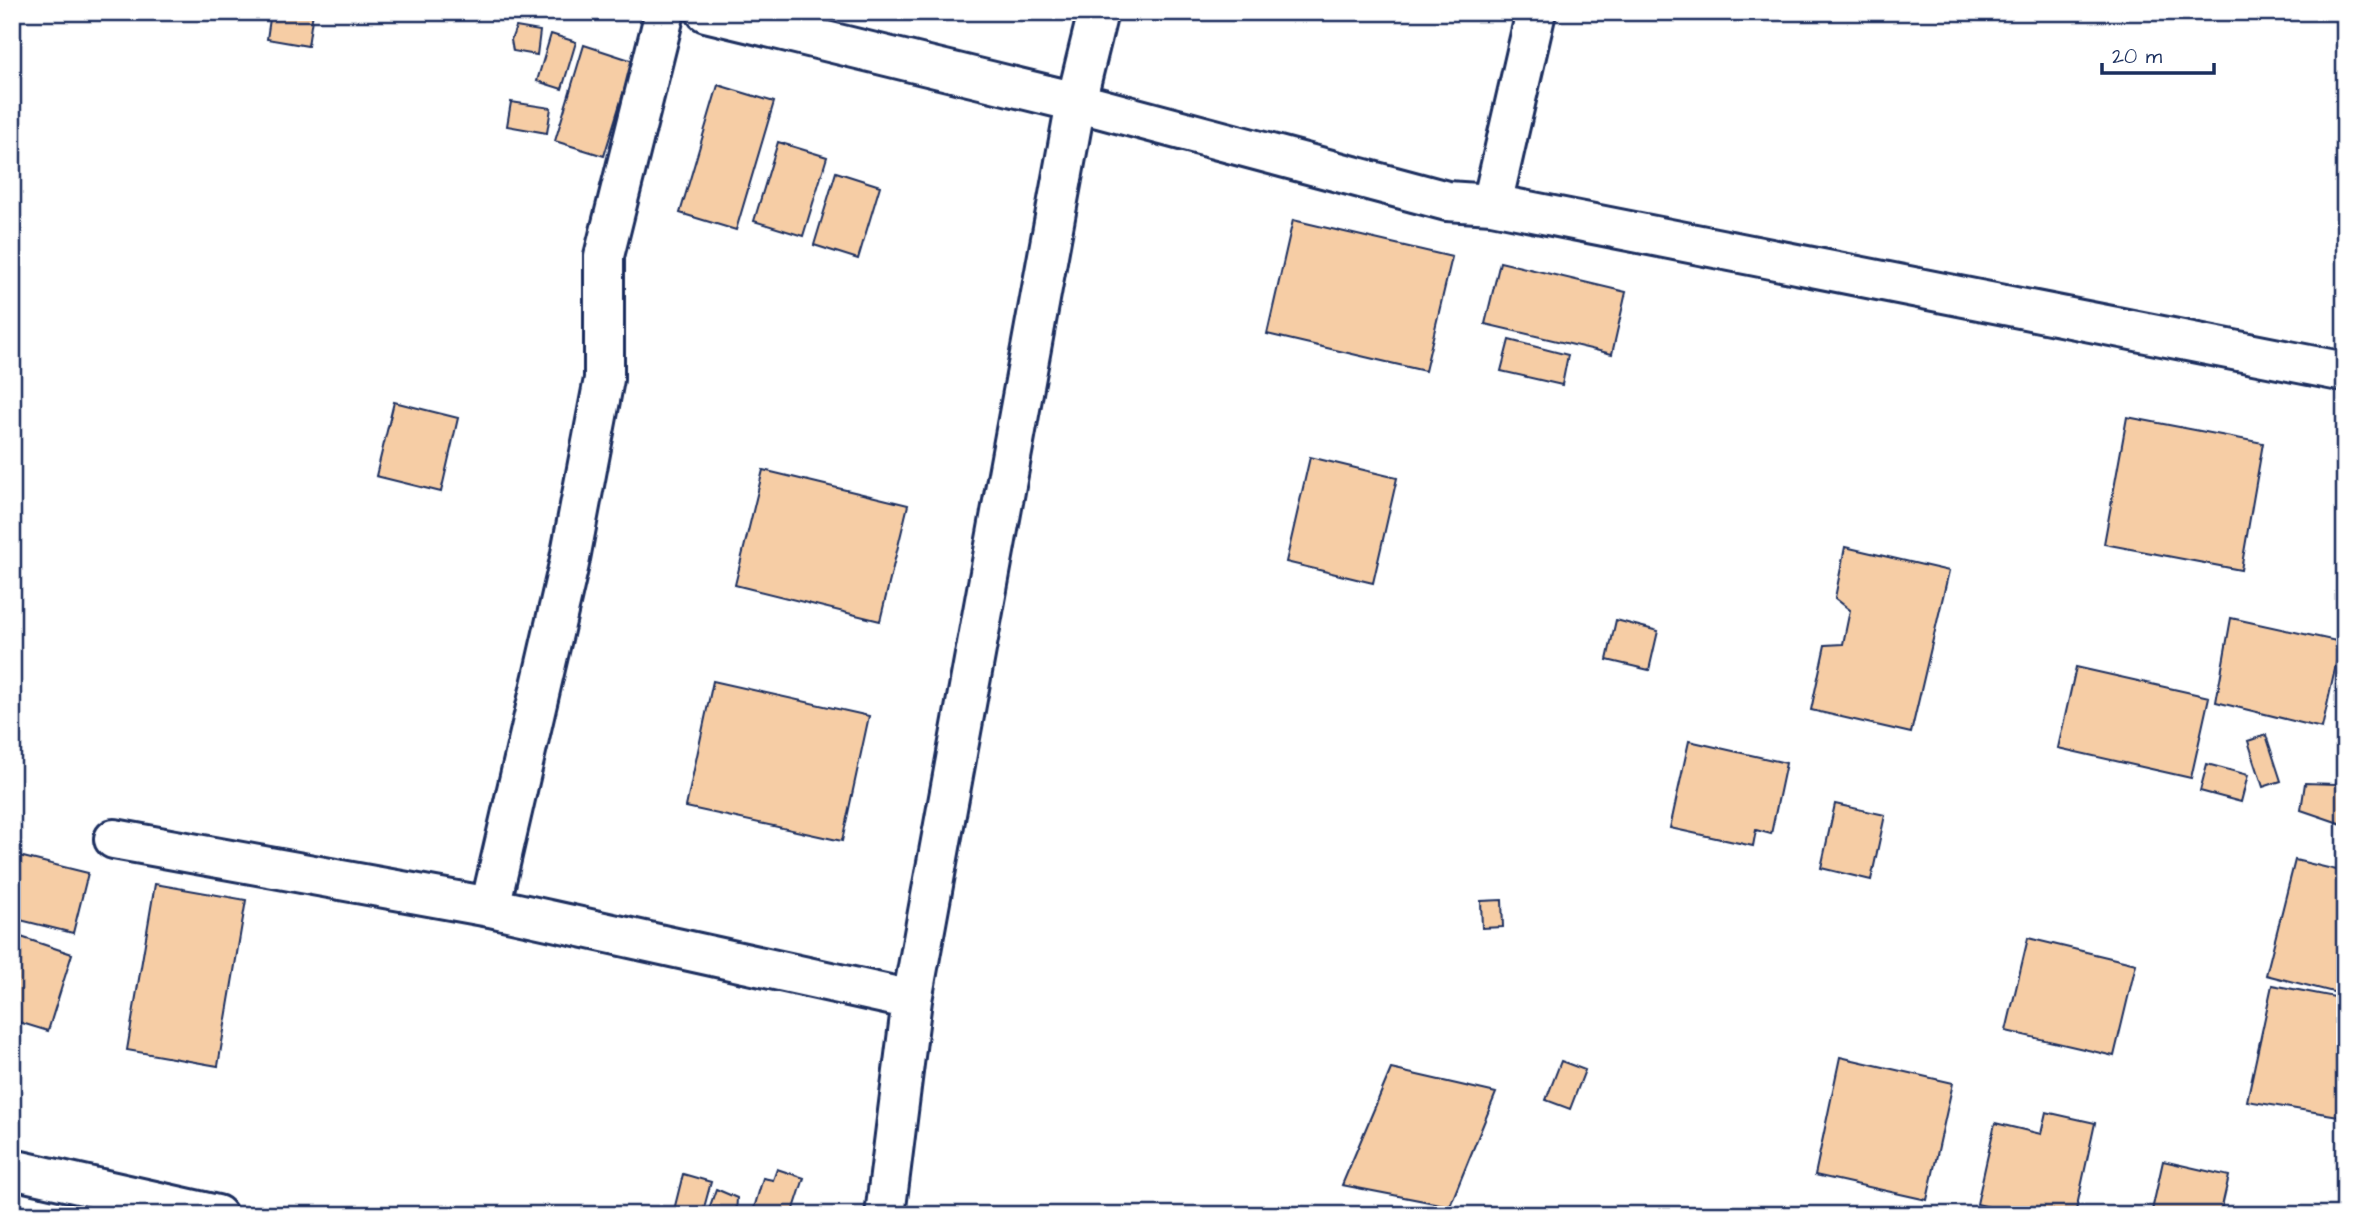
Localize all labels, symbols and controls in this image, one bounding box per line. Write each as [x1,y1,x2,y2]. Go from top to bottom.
scale bar [2102,32,2214,76]
text: 20 m [2112,42,2163,71]

